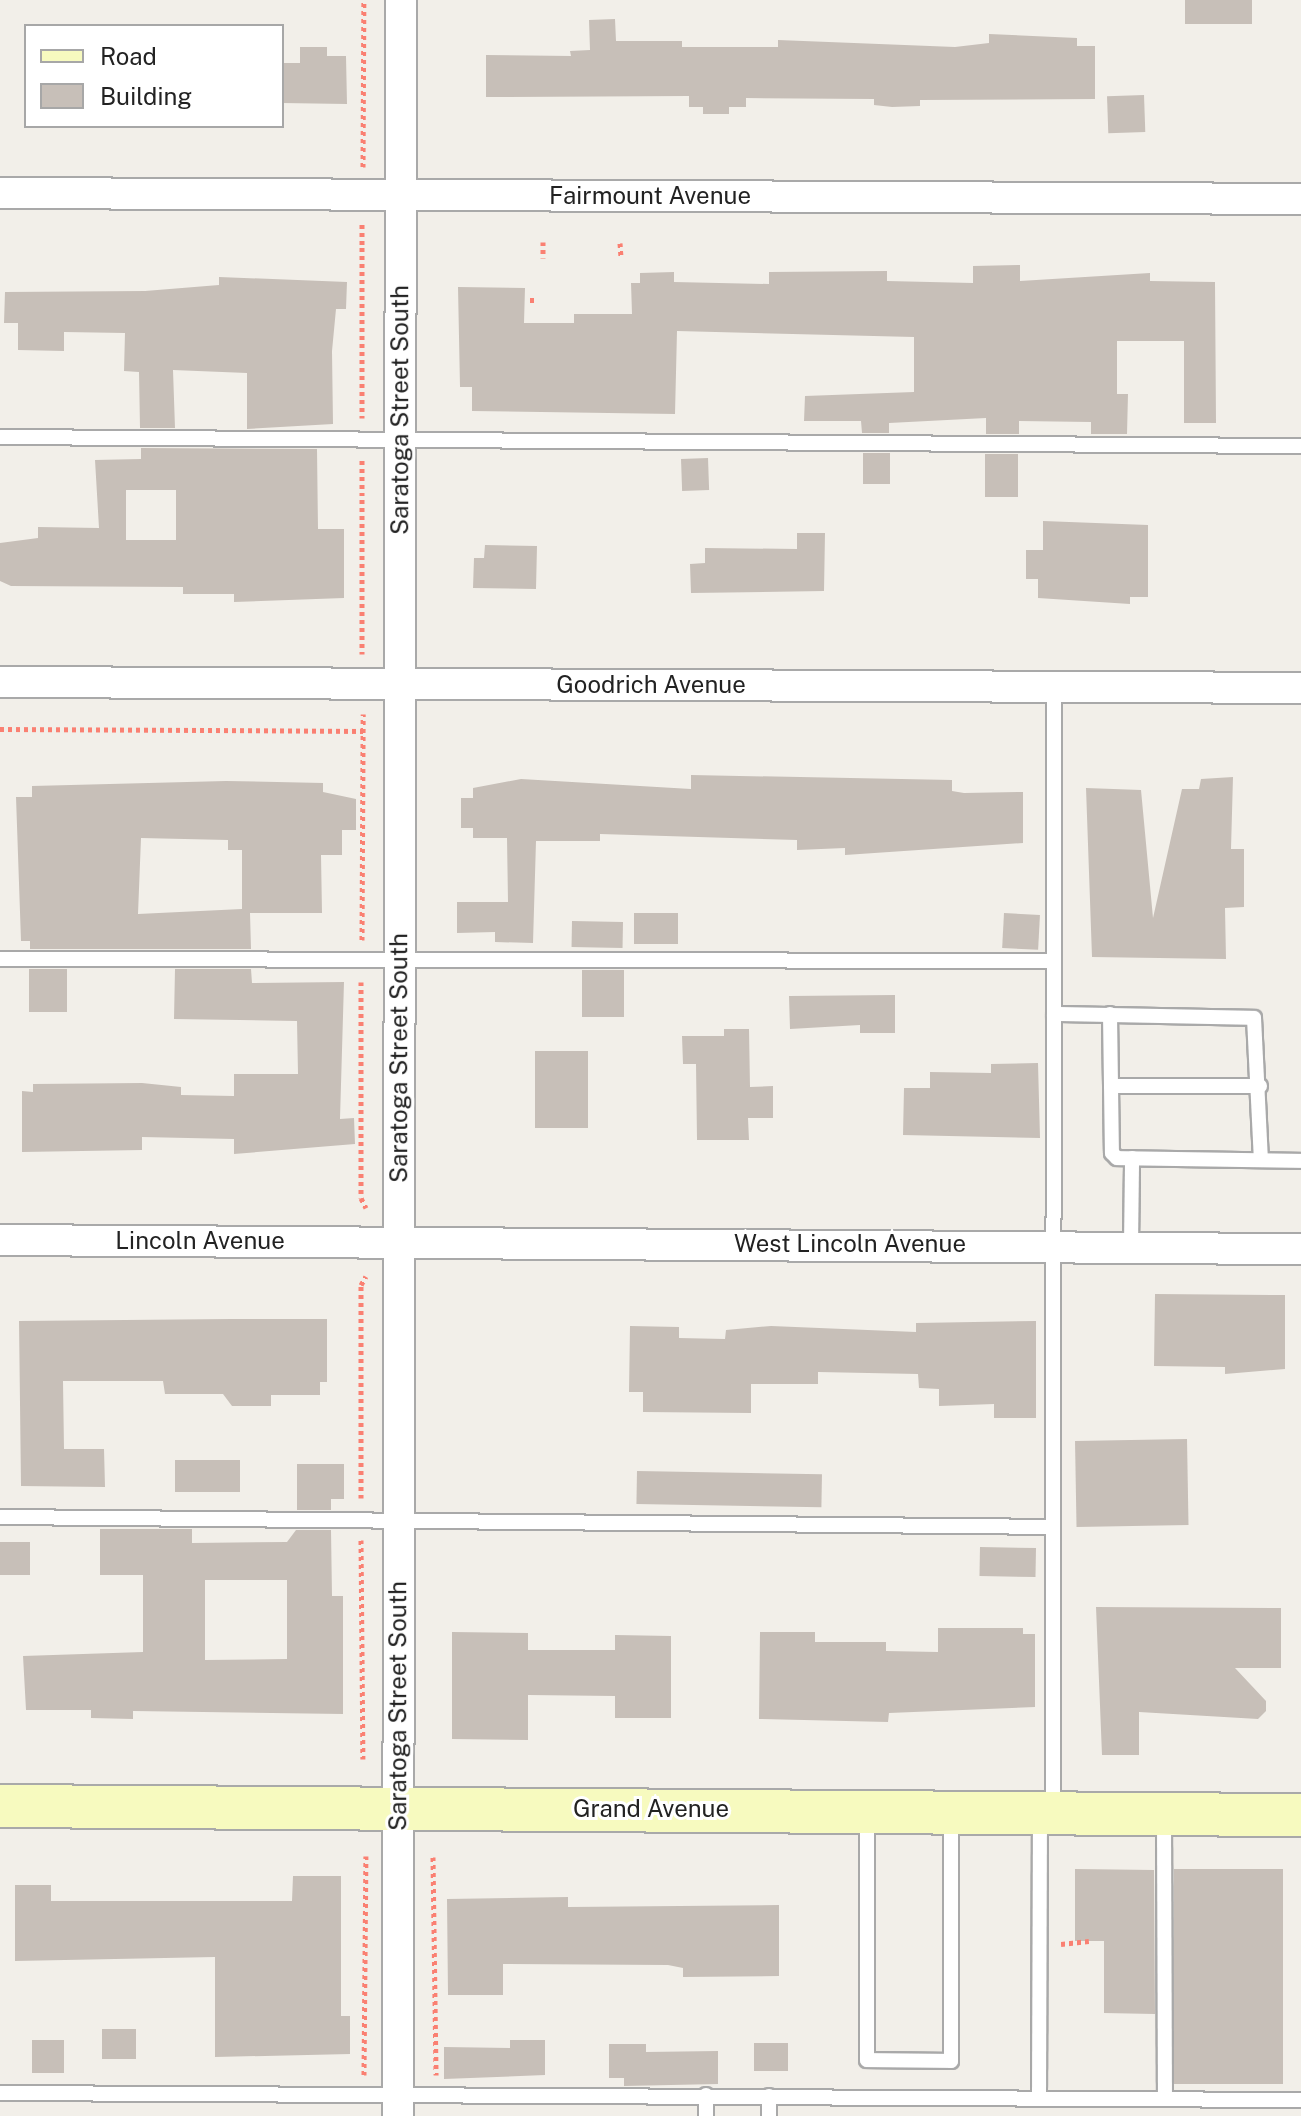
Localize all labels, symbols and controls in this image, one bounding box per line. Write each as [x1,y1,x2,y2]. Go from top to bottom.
legend [24,24,284,128]
text: Road [100,42,157,70]
text: Building [100,82,192,110]
street label: Fairmount Avenue [549,182,751,210]
street label: Saratoga Street South [386,285,414,535]
street label: Goodrich Avenue [556,671,746,699]
street label: Saratoga Street South [385,933,413,1183]
street label: Lincoln Avenue [115,1227,285,1255]
street label: West Lincoln Avenue [734,1230,966,1258]
street label: Saratoga Street South [384,1581,412,1831]
street label: Grand Avenue [573,1795,729,1823]

